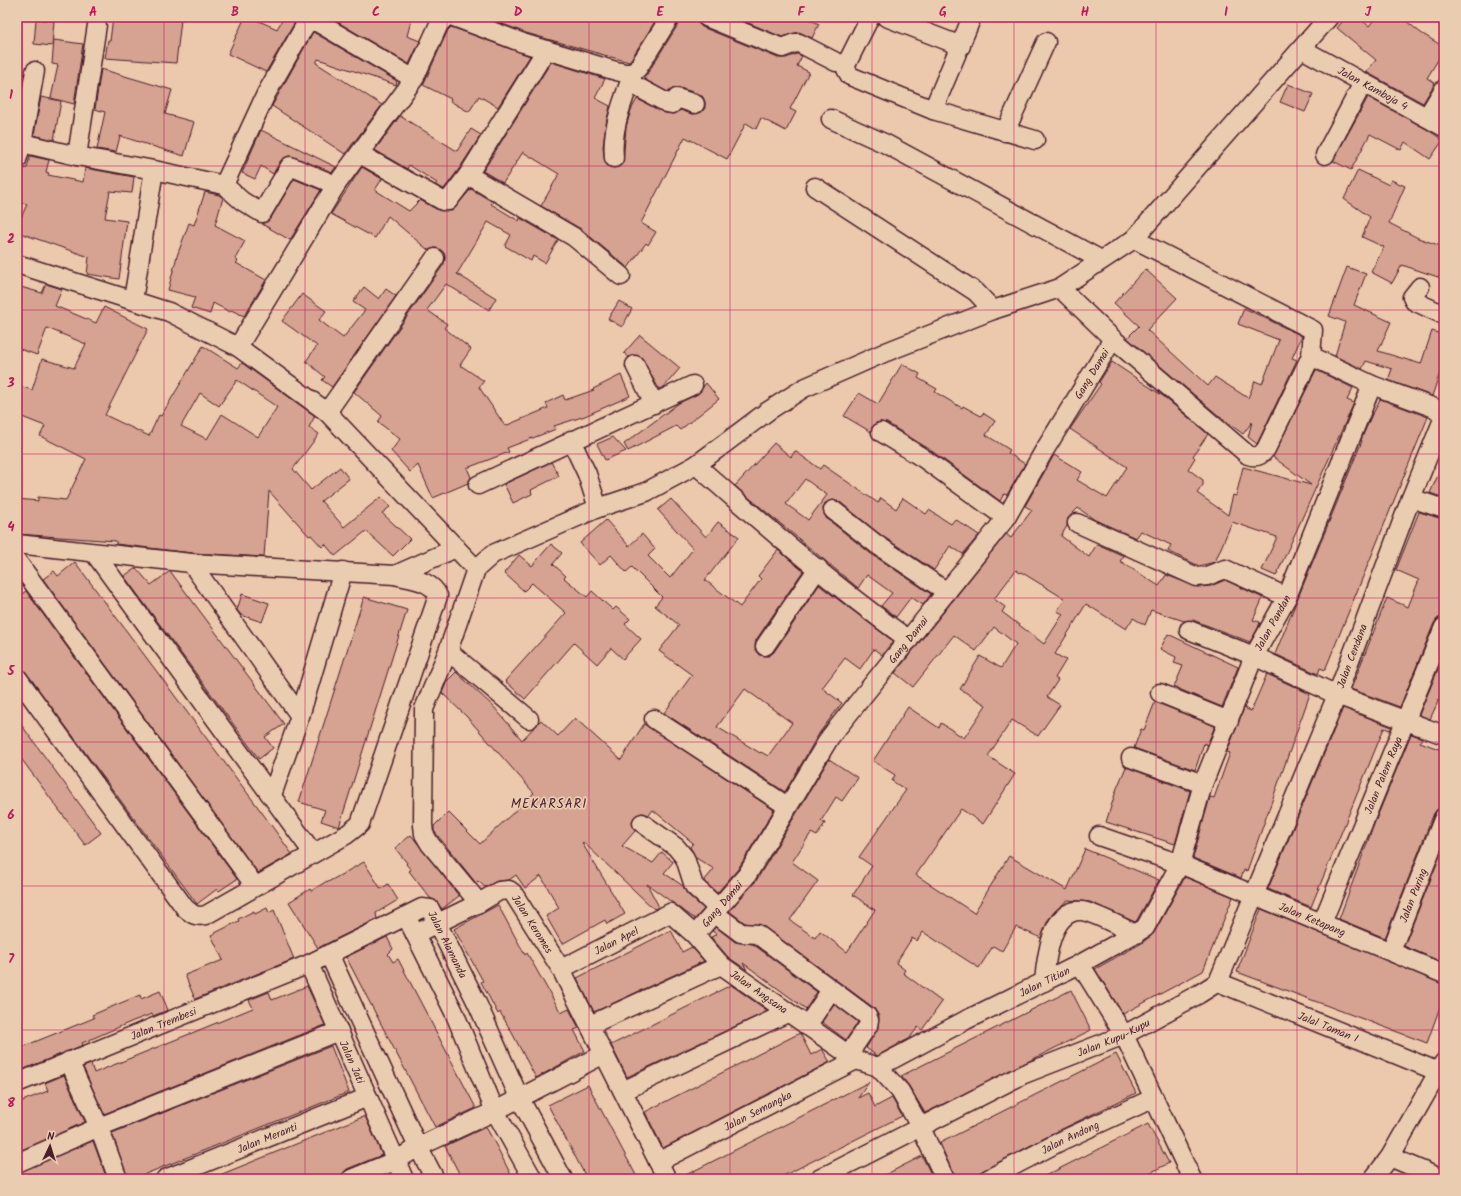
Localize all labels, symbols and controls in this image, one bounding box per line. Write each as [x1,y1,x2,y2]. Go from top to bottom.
text: A [89,2,97,23]
text: B [231,2,239,23]
text: C [372,2,380,23]
text: D [514,2,523,23]
text: E [656,2,664,23]
text: F [797,2,805,23]
text: G [939,2,947,23]
text: H [1081,2,1090,23]
text: I [1224,2,1228,23]
text: J [1365,2,1372,23]
street label: Jalan Kamboja 4 [1334,62,1411,116]
text: 1 [9,85,13,106]
text: 2 [7,229,15,250]
street label: Gang Damai [1070,345,1115,403]
text: 3 [6,373,15,394]
text: 4 [7,517,15,538]
street label: Jalan Pandan [1250,592,1296,655]
street label: Gang Damai [884,613,934,668]
street label: Jalan Cendana [1332,621,1373,691]
text: 5 [7,661,16,682]
street label: Jalan Palem Raya [1360,734,1408,817]
district label: MEKARSARI [511,794,587,815]
text: 6 [7,805,15,826]
street label: Jalan Puring [1395,866,1433,925]
street label: Gang Damai [697,877,748,932]
street label: Jalan Keromes [506,891,557,958]
street label: Jalan Ketapang [1276,898,1348,942]
street label: Jalan Alamanda [422,908,471,982]
street label: Jalan Apel [591,922,642,961]
text: 7 [8,949,15,970]
street label: Jalan Titian [1016,962,1073,1003]
street label: Jalan Angsana [726,966,791,1019]
street label: Jalan Trembesi [128,1003,200,1046]
street label: Jalal Taman I [1295,1007,1361,1048]
street label: Jalan Kupu-Kupu [1075,1014,1154,1062]
street label: Jalan Jati [334,1038,369,1087]
street label: Jalan Semangka [721,1086,795,1137]
text: 8 [7,1093,15,1114]
street label: Jalan Andong [1038,1116,1102,1160]
street label: Jalan Meranti [234,1118,301,1159]
north arrow [30,1126,70,1166]
text: N [47,1128,55,1146]

